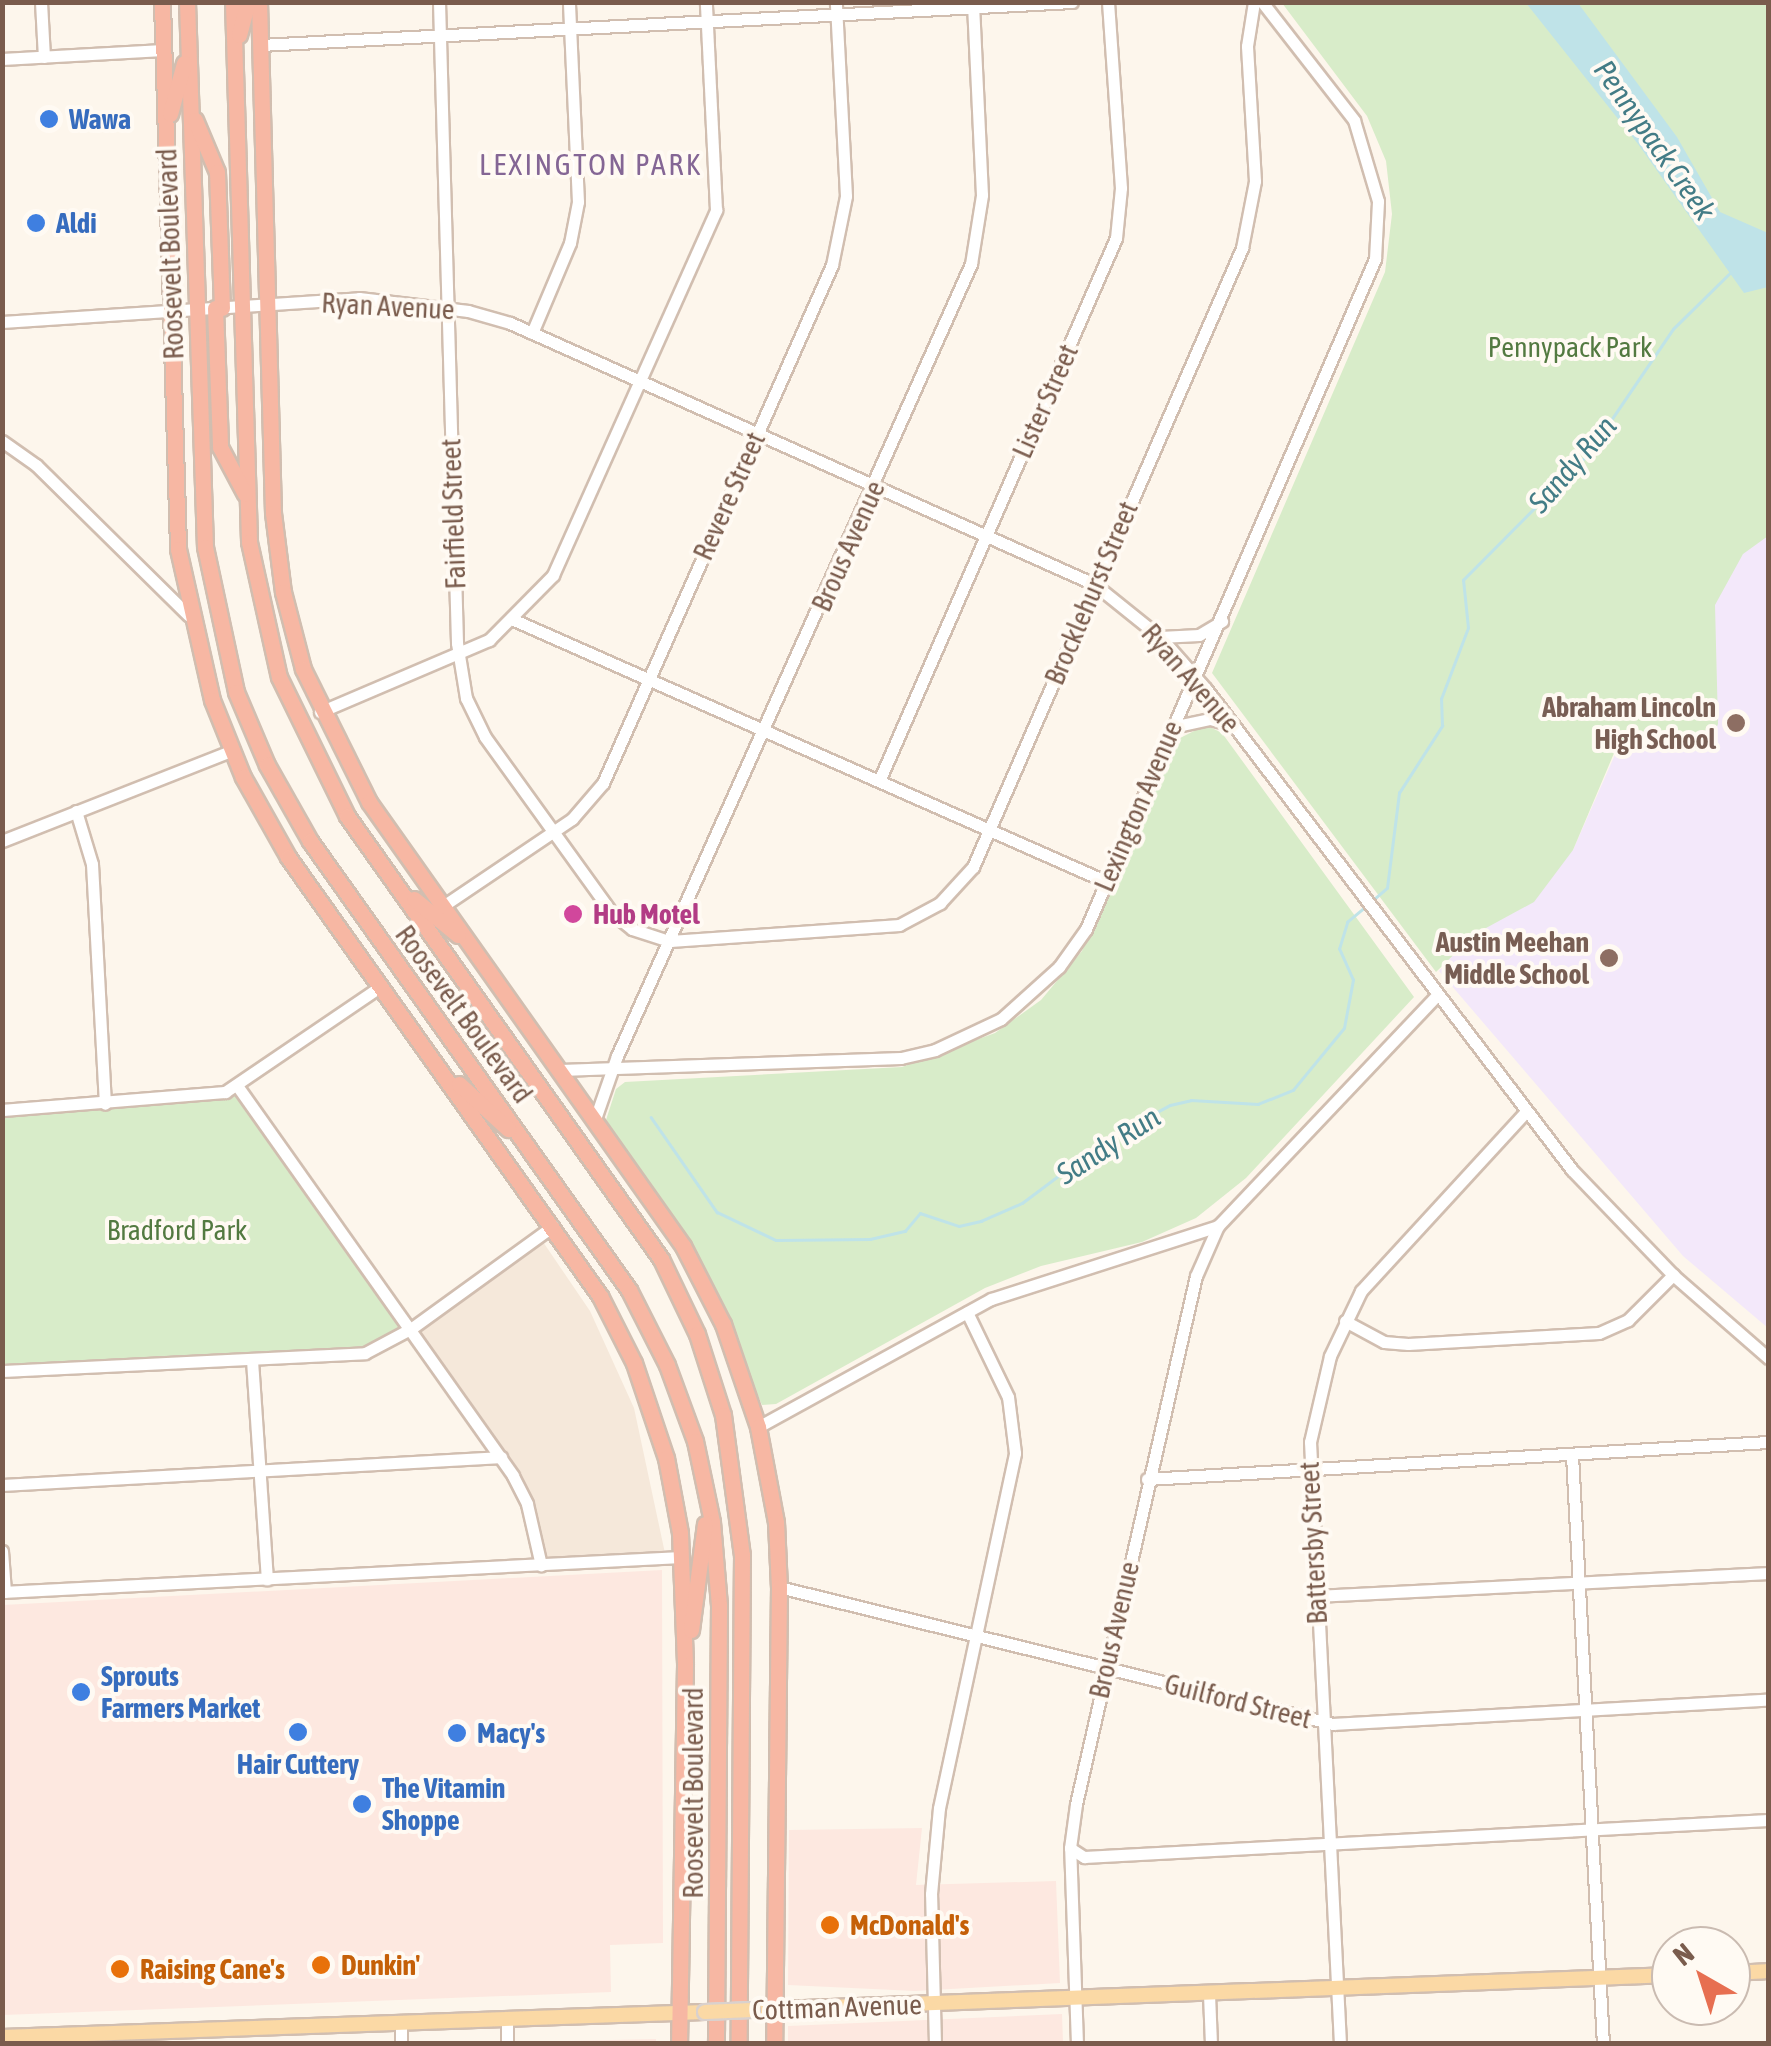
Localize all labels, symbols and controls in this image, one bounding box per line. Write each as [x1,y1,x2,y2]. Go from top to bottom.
water label: Pennypack Creek [1587,53,1723,227]
place label: Wawa [69,102,131,136]
marker: Wawa [38,108,60,130]
district label: LEXINGTON PARK [479,146,703,182]
street label: Roosevelt Boulevard [150,148,190,360]
place label: Aldi [56,206,97,240]
marker: Aldi [25,212,47,234]
street label: Ryan Avenue [321,286,455,326]
park label: Pennypack Park [1488,330,1652,364]
street label: Lister Street [1005,339,1085,463]
water label: Sandy Run [1520,408,1624,520]
street label: Revere Street [686,427,772,565]
street label: Fairfield Street [434,438,472,590]
street label: Brous Avenue [804,475,892,617]
street label: Brocklehurst Street [1037,496,1145,690]
street label: Ryan Avenue [1135,617,1247,739]
place label: Abraham Lincoln High School [1542,690,1716,756]
marker: Abraham Lincoln High School [1725,712,1747,734]
street label: Lexington Avenue [1087,715,1189,897]
place label: Hub Motel [593,897,700,931]
marker: Hub Motel [562,903,584,925]
street label: Roosevelt Boulevard [388,919,540,1109]
place label: Austin Meehan Middle School [1436,925,1589,991]
marker: Austin Meehan Middle School [1598,947,1620,969]
water label: Sandy Run [1050,1098,1166,1192]
park label: Bradford Park [107,1213,247,1247]
street label: Battersby Street [1292,1461,1334,1625]
street label: Brous Avenue [1082,1558,1146,1702]
place label: Sprouts Farmers Market [101,1659,260,1725]
street label: Guilford Street [1161,1667,1315,1735]
marker: Sprouts Farmers Market [70,1681,92,1703]
street label: Roosevelt Boulevard [676,1687,710,1899]
place label: Macy's [477,1716,545,1750]
marker: Hair Cuttery [287,1721,309,1743]
marker: Macy's [446,1722,468,1744]
place label: Hair Cuttery [237,1747,359,1781]
place label: The Vitamin Shoppe [382,1771,505,1837]
marker: The Vitamin Shoppe [351,1793,373,1815]
place label: McDonald's [850,1908,969,1942]
marker: McDonald's [819,1914,841,1936]
north arrow [1651,1926,1751,2026]
text: N [1667,1937,1700,1972]
place label: Dunkin' [341,1948,420,1982]
place label: Raising Cane's [140,1952,285,1986]
marker: Dunkin' [310,1954,332,1976]
marker: Raising Cane's [109,1958,131,1980]
street label: Cottman Avenue [751,1987,923,2027]

